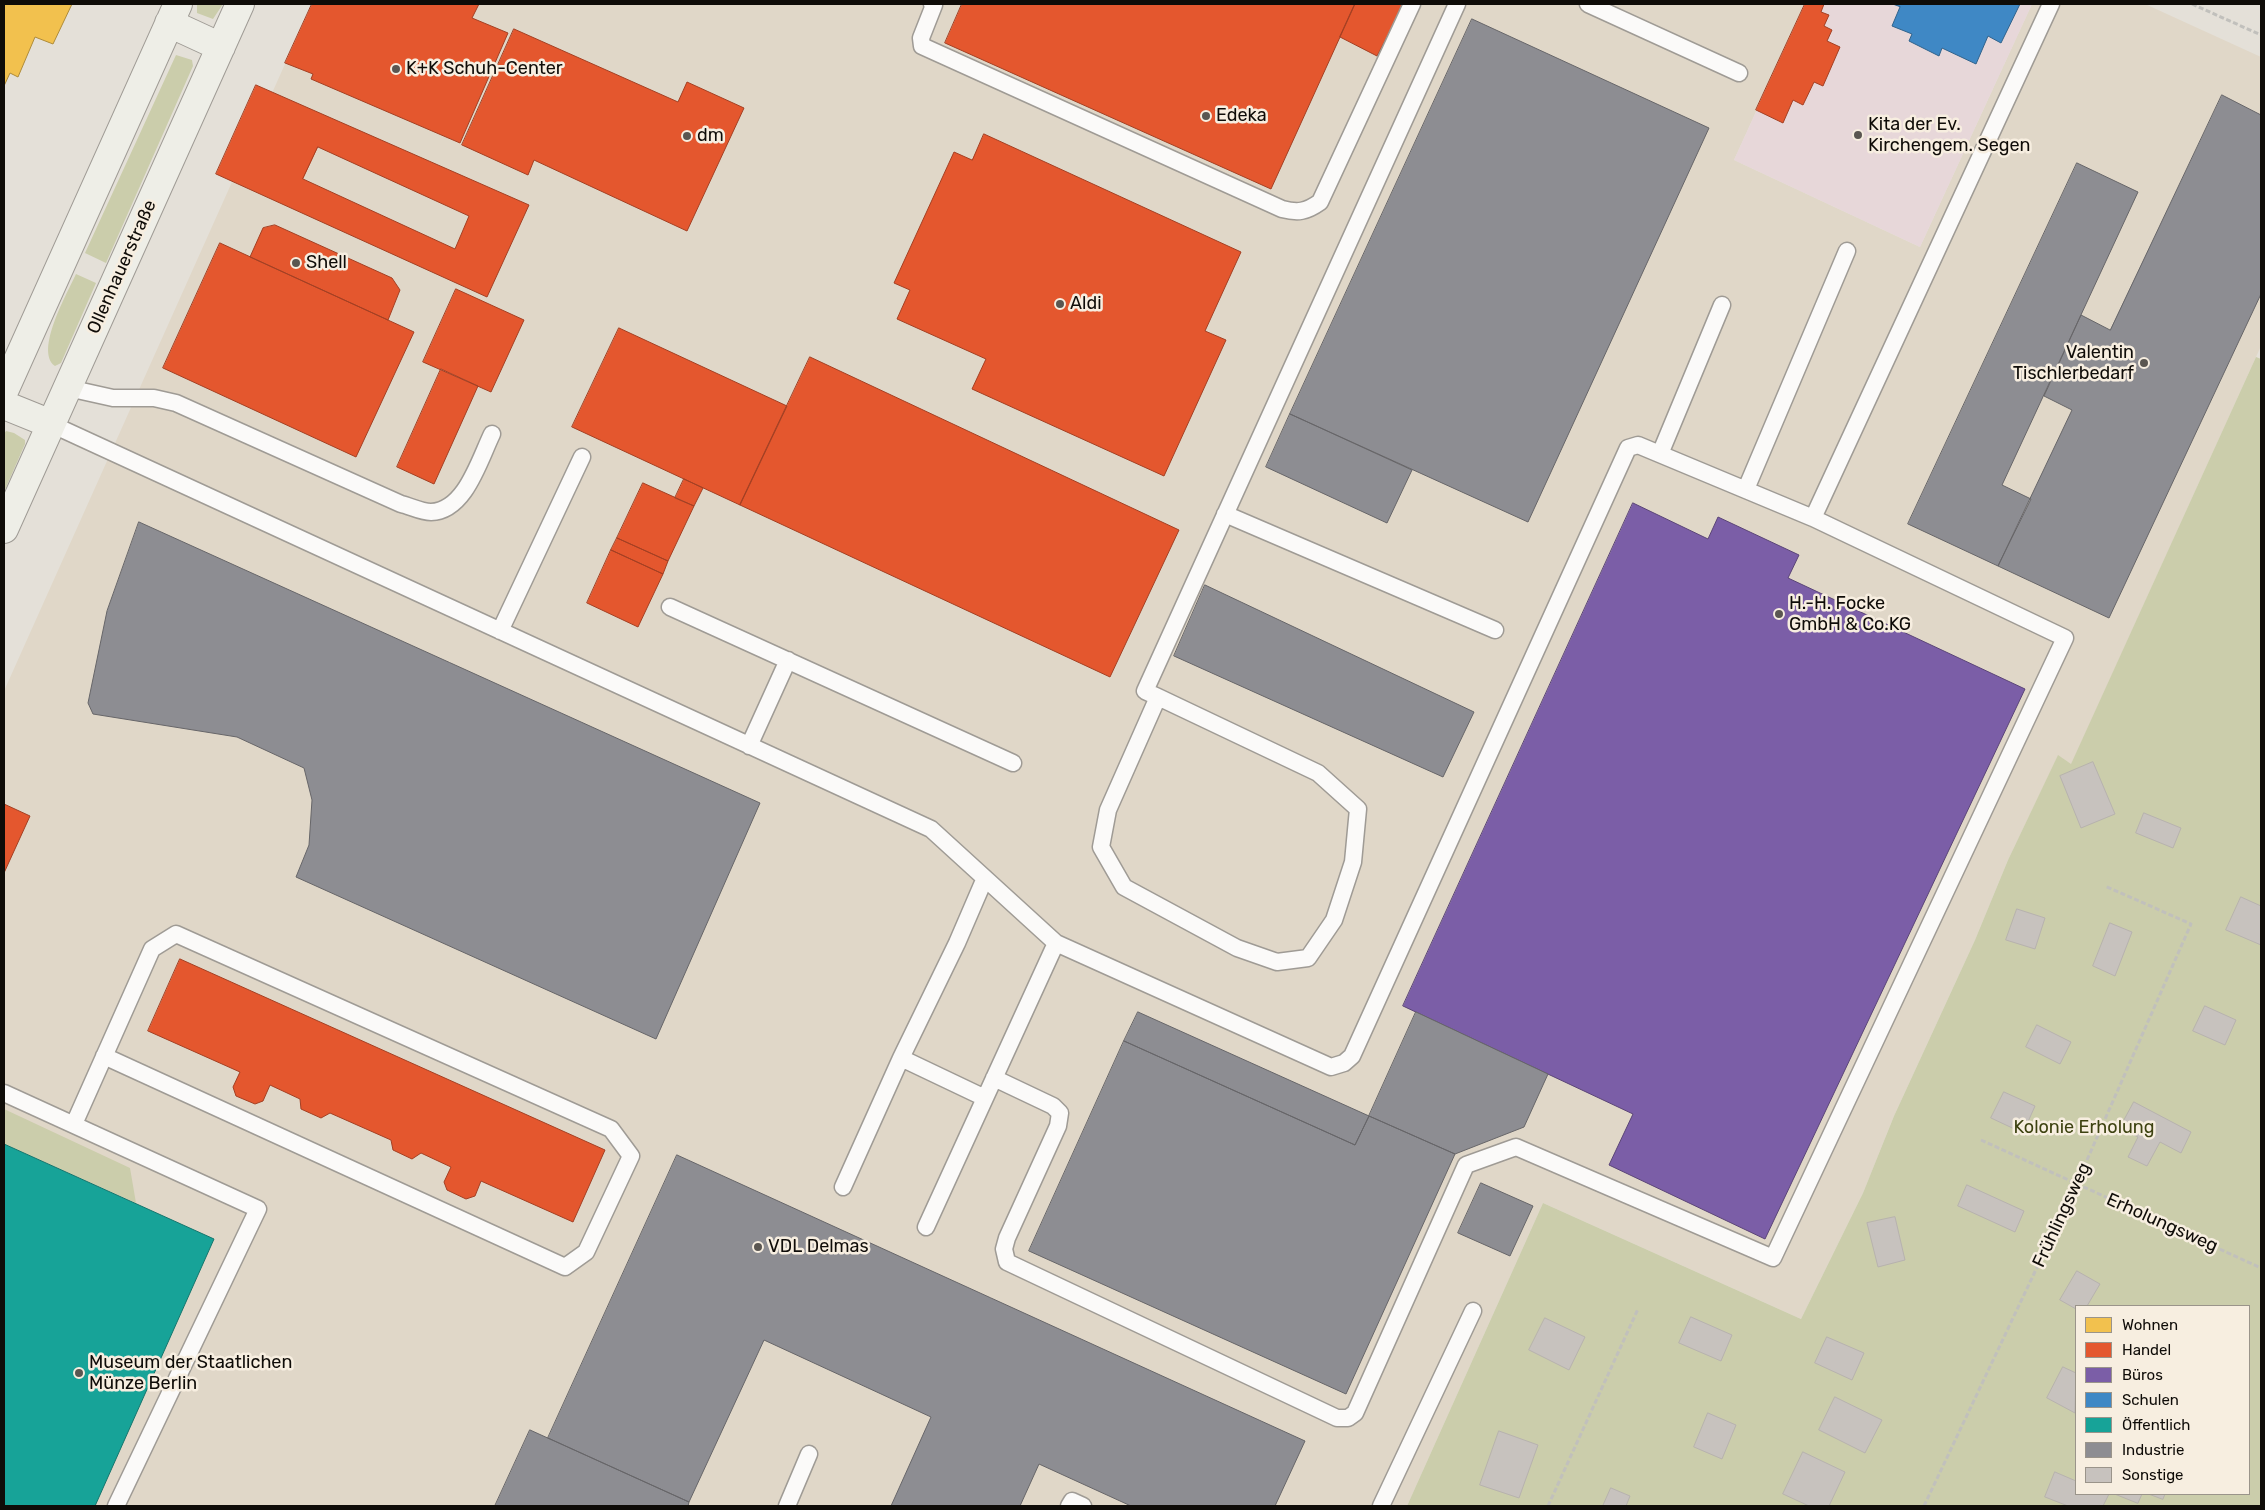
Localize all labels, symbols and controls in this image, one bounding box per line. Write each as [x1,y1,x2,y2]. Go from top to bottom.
place label: K+K Schuh-Center [406,58,563,80]
marker: K+K Schuh-Center [390,63,402,75]
place label: Edeka [1216,105,1267,127]
marker: Edeka [1200,110,1212,122]
place label: Kita der Ev. Kirchengem. Segen [1868,114,2031,156]
place label: dm [697,125,724,147]
marker: Kita der Ev. Kirchengem. Segen [1852,129,1864,141]
marker: dm [681,130,693,142]
street label: Ollenhauerstraße [83,197,161,337]
place label: Shell [306,252,347,274]
marker: Shell [290,257,302,269]
place label: Aldi [1070,293,1101,315]
marker: Aldi [1054,298,1066,310]
place label: Valentin Tischlerbedarf [2013,342,2134,384]
marker: Valentin Tischlerbedarf [2138,357,2150,369]
place label: H.-H. Focke GmbH & Co.KG [1789,593,1911,636]
marker: H.-H. Focke GmbH & Co.KG [1773,608,1785,620]
park label: Kolonie Erholung [2014,1117,2154,1139]
street label: Frühlingsweg [2028,1159,2096,1271]
street label: Erholungsweg [2103,1189,2221,1257]
place label: VDL Delmas [768,1236,869,1258]
marker: VDL Delmas [752,1241,764,1253]
legend [2075,1305,2250,1495]
text: Wohnen [2122,1316,2178,1334]
text: Handel [2122,1341,2171,1359]
place label: Museum der Staatlichen Münze Berlin [89,1352,292,1395]
text: Büros [2122,1366,2163,1384]
marker: Museum der Staatlichen Münze Berlin [73,1367,85,1379]
text: Schulen [2122,1391,2179,1409]
text: Öffentlich [2122,1416,2190,1434]
text: Industrie [2122,1441,2184,1459]
text: Sonstige [2122,1466,2184,1484]

